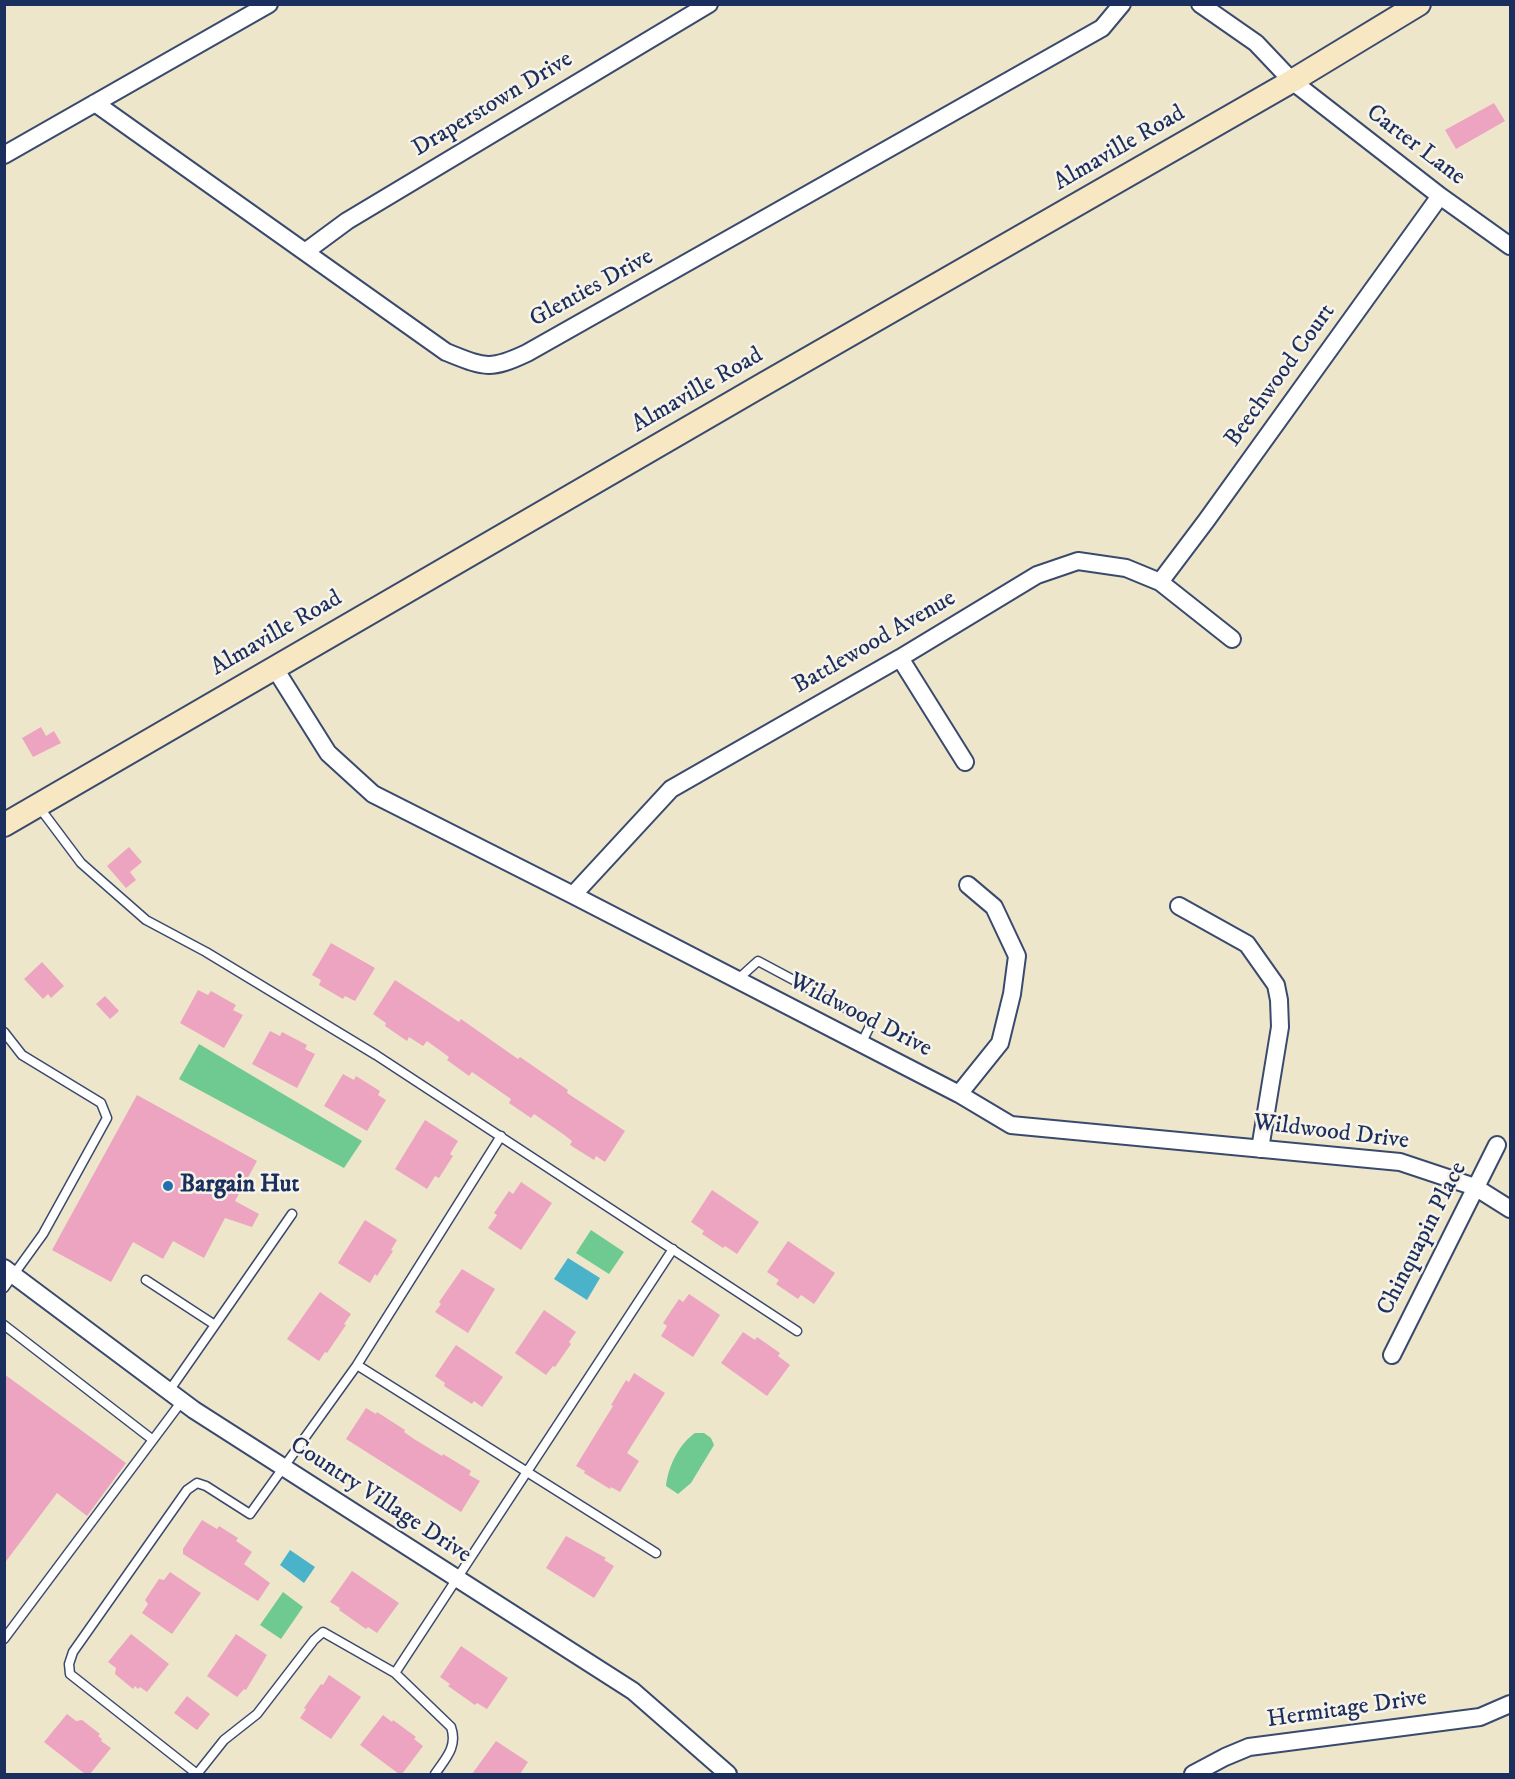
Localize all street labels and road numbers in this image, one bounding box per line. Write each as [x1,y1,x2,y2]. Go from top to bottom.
street label: Draperstown Drive [408,46,578,164]
street label: Carter Lane [1360,99,1470,193]
street label: Almaville Road [1049,100,1191,198]
street label: Glenties Drive [525,243,659,335]
street label: Beechwood Court [1220,299,1342,453]
street label: Almaville Road [627,342,769,440]
street label: Almaville Road [206,585,348,683]
street label: Battlewood Avenue [789,585,961,701]
street label: Wildwood Drive [784,968,936,1064]
street label: Wildwood Drive [1252,1109,1410,1157]
street label: Chinquapin Place [1372,1157,1474,1321]
street label: Country Village Drive [284,1432,476,1570]
street label: Hermitage Drive [1265,1685,1429,1735]

